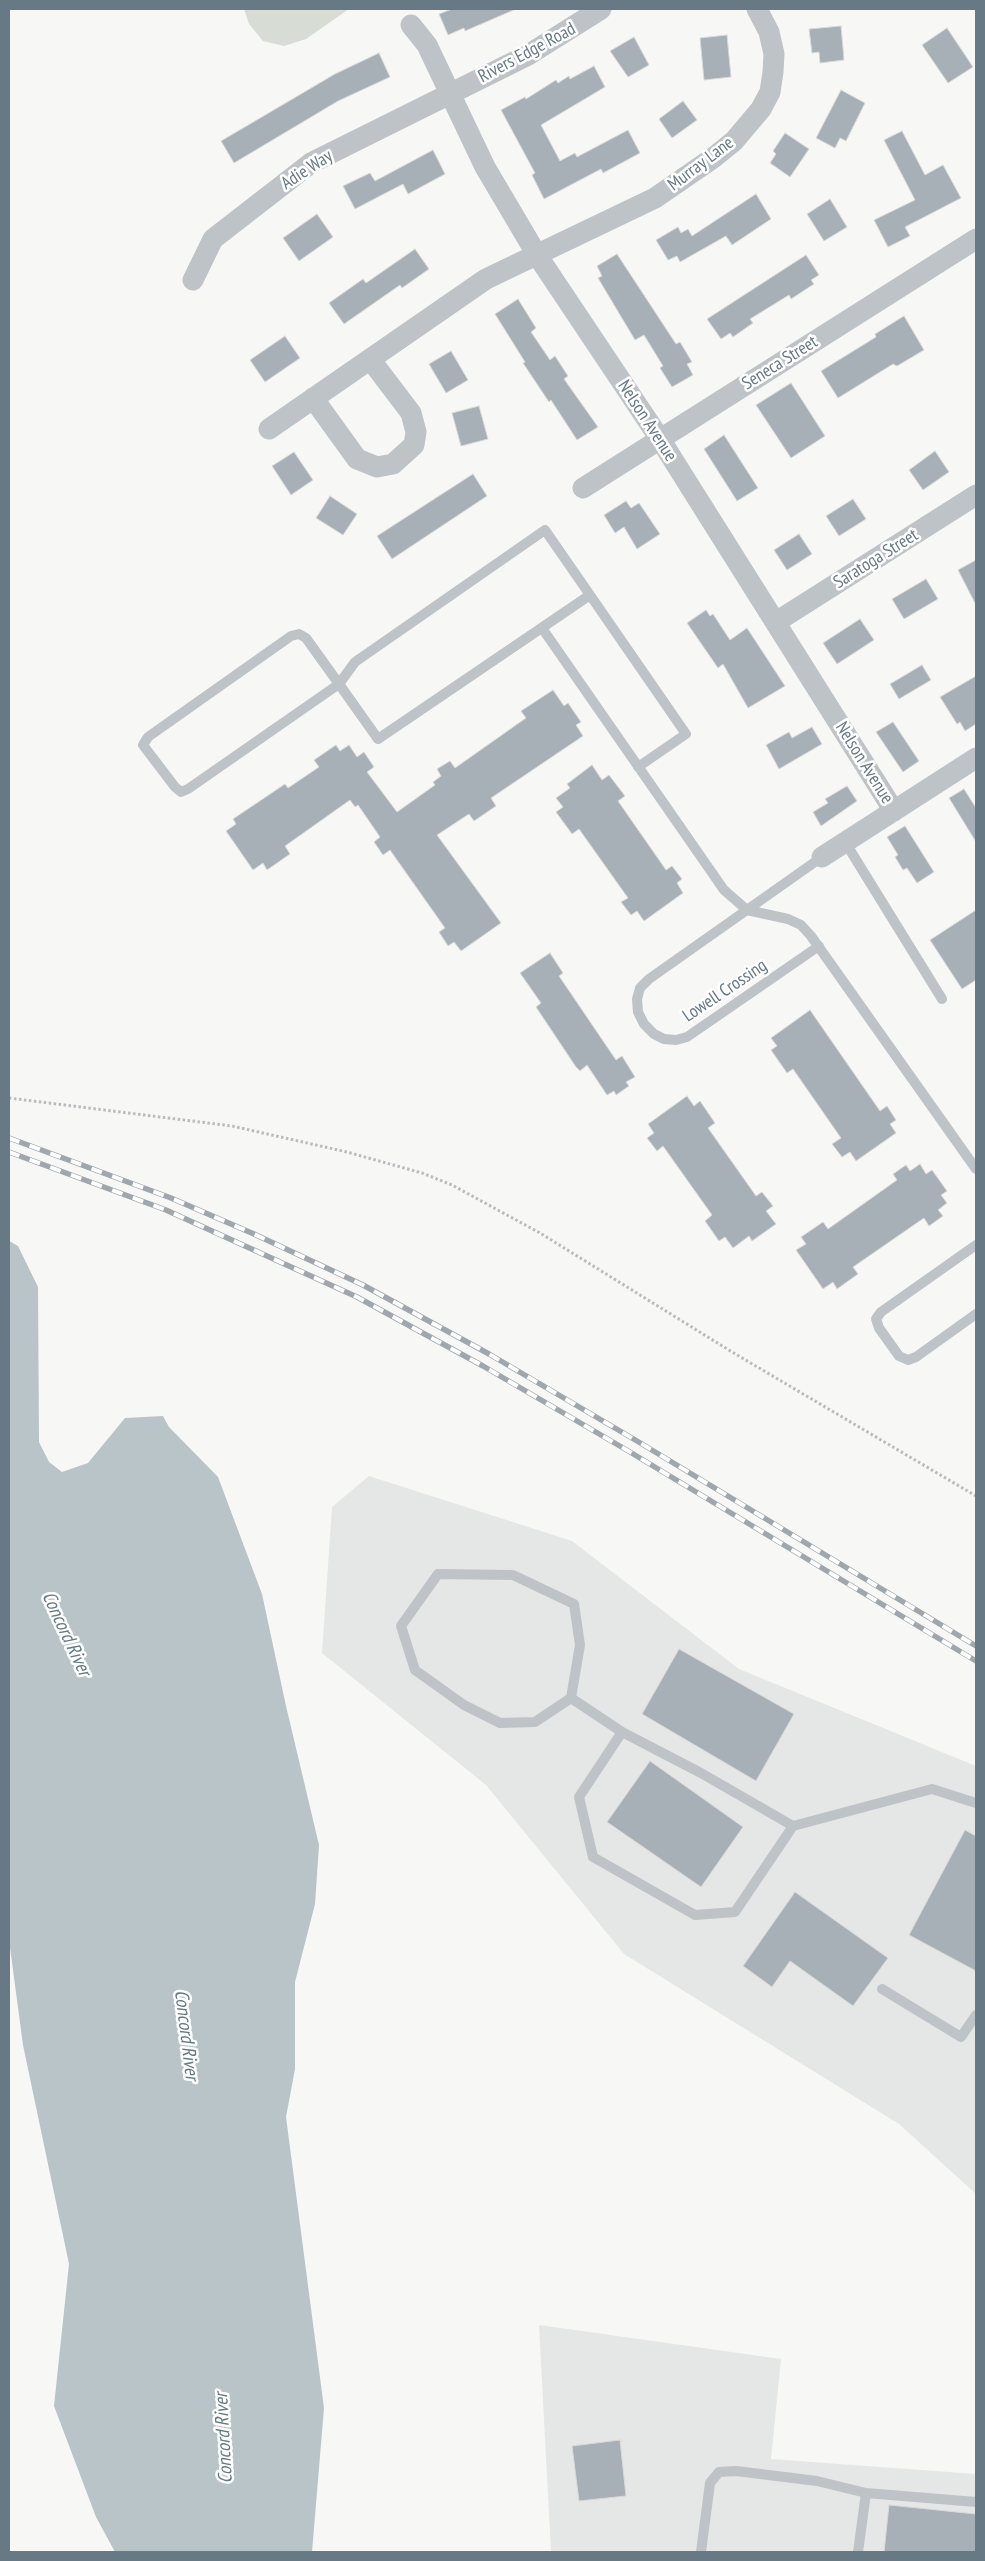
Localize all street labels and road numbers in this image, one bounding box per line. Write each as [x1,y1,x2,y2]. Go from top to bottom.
street label: Rivers Edge Road [475,18,579,88]
street label: Murray Lane [664,132,738,196]
street label: Adie Way [277,145,337,195]
street label: Seneca Street [738,331,822,395]
street label: Nelson Avenue [613,376,681,466]
street label: Saratoga Street [830,524,922,594]
street label: Nelson Avenue [830,718,898,808]
street label: Lowell Crossing [679,955,771,1027]

